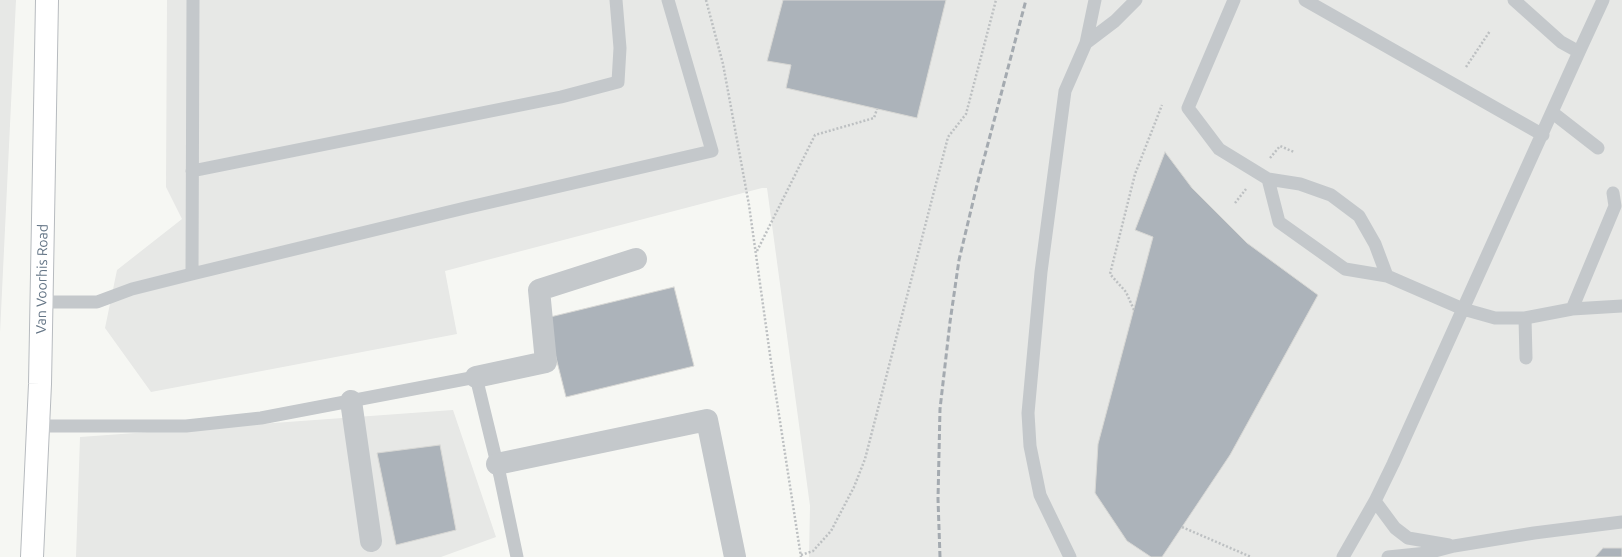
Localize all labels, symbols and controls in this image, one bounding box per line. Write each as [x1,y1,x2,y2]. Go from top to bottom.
street label: Van Voorhis Road [33,224,51,334]

